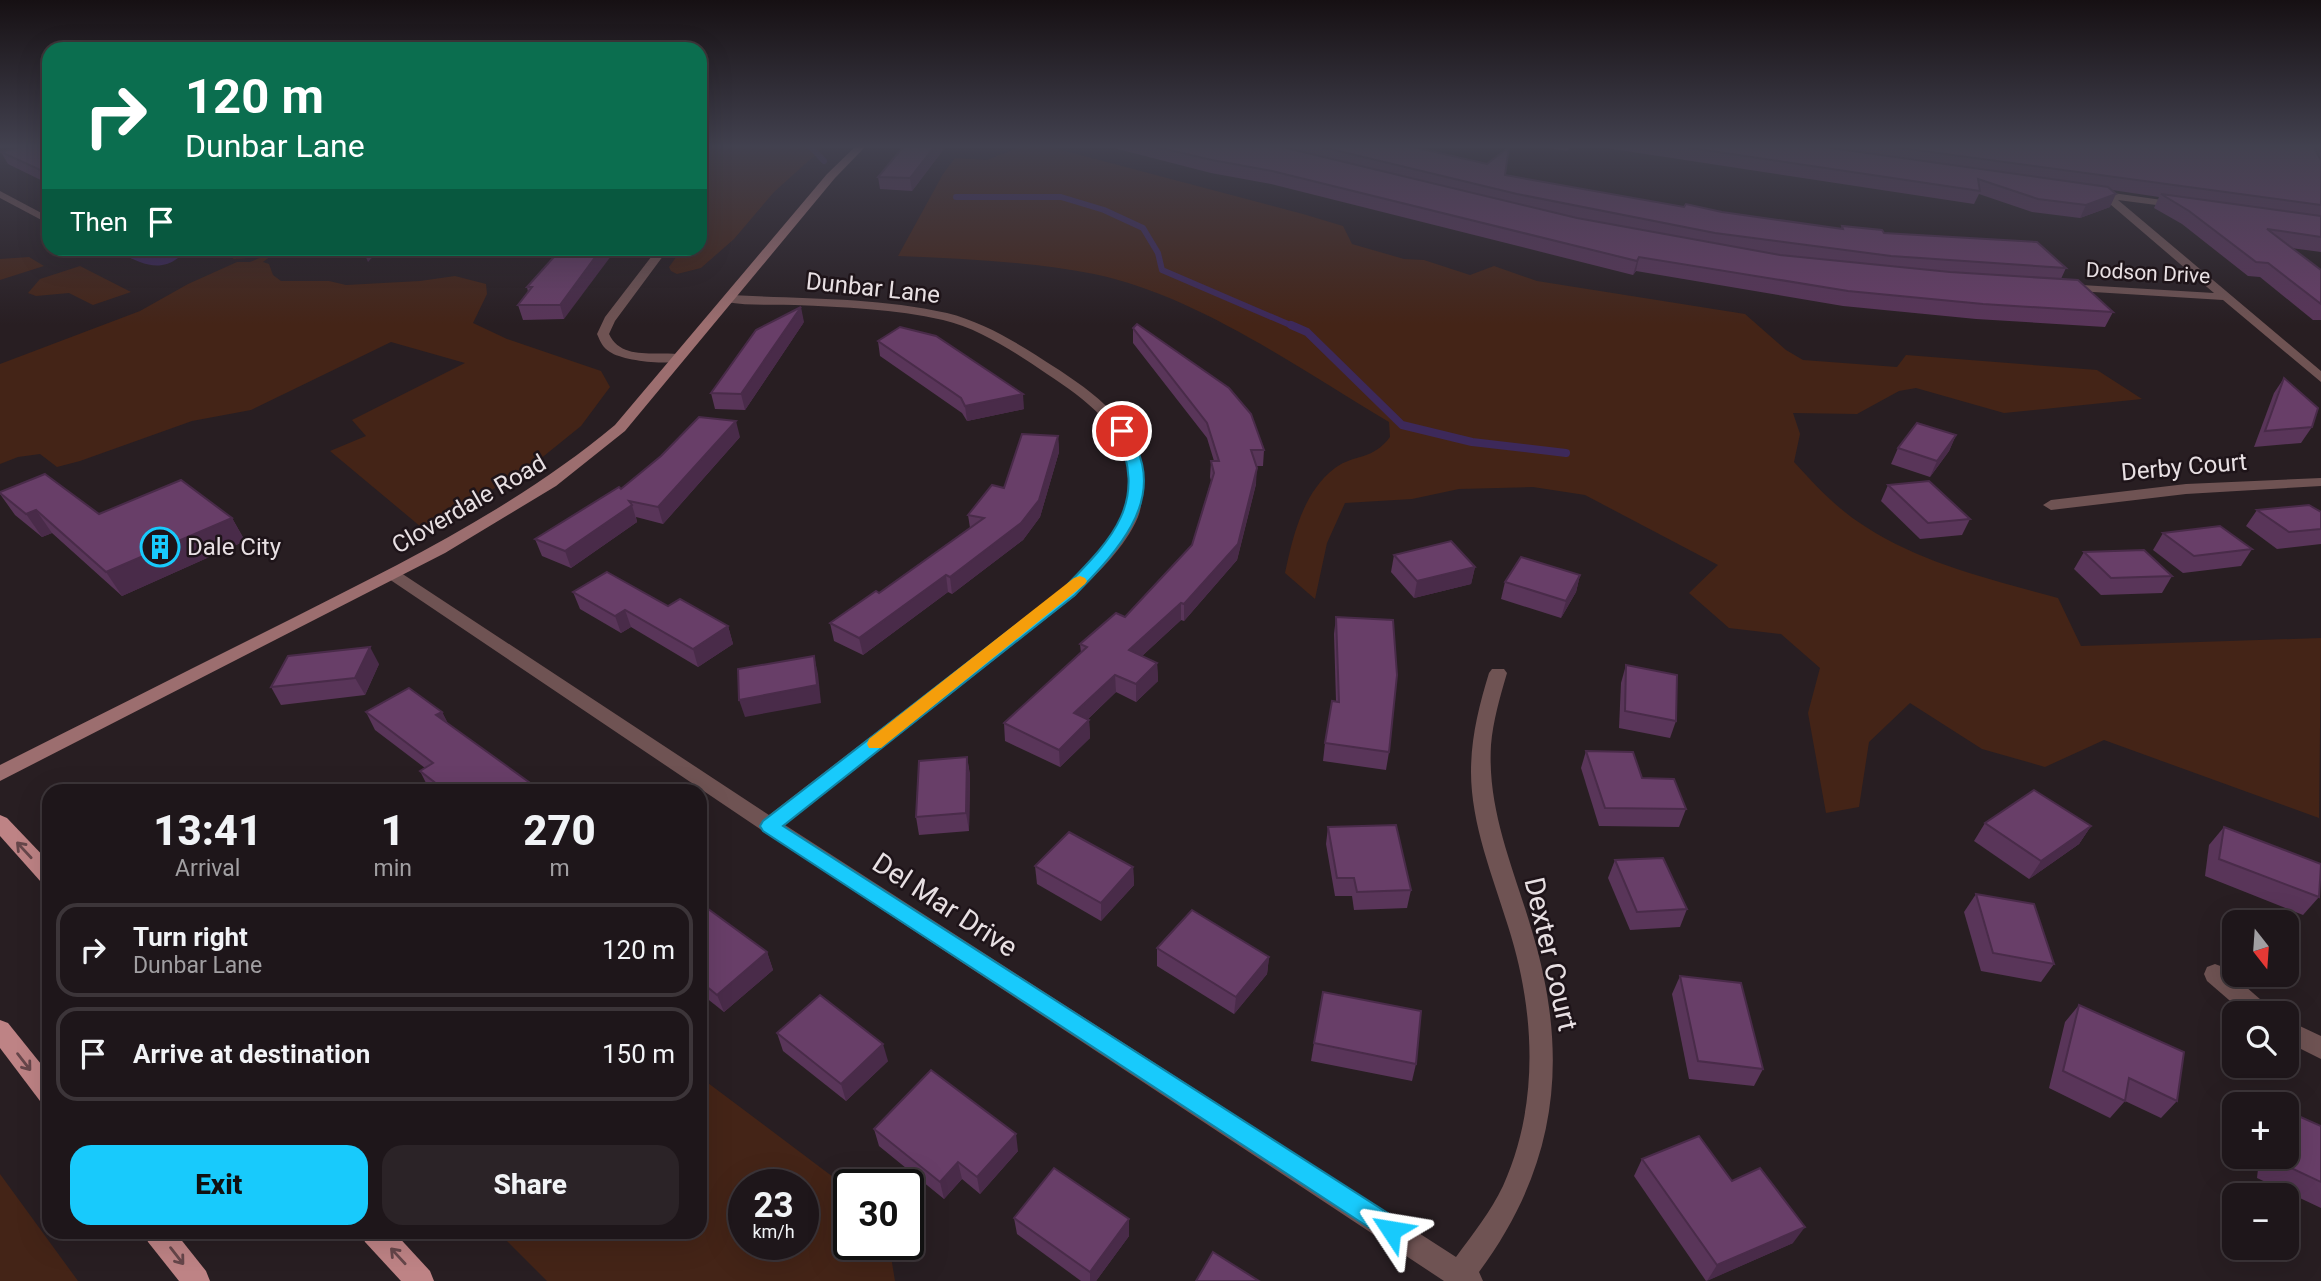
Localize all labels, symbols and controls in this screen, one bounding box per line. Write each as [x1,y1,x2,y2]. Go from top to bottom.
text: 120 m [185,68,324,125]
icon: right [70,70,161,161]
text: Dunbar Lane [185,127,365,165]
icon: arrive [142,203,180,241]
text: Then [70,207,128,237]
street label: Dodson Drive [2085,258,2211,288]
street label: Dunbar Lane [804,267,942,309]
pin [1092,401,1152,461]
icon: arrive [1103,412,1141,450]
street label: Derby Court [2120,448,2248,486]
street label: Cloverdale Road [387,449,551,559]
building icon: Dale City [139,526,181,568]
place label: Dale City [187,533,282,561]
text: 13:41 [153,806,262,855]
text: 1 [381,806,405,855]
text: 270 [523,806,596,855]
one-way arrow [16,842,33,859]
street label: Del Mar Drive [866,846,1024,964]
text: Arrival [175,855,240,882]
text: min [373,855,412,882]
text: m [549,855,570,882]
street label: Dexter Court [1517,874,1585,1034]
north arrow [2222,910,2300,987]
map controls [2222,910,2299,1260]
text: Turn right [133,922,248,952]
icon: right [74,931,112,969]
text: 120 m [602,935,675,965]
text: Dunbar Lane [133,952,262,979]
button: search [2222,1001,2299,1078]
icon: arrive [74,1035,112,1073]
text: Arrive at destination [133,1039,370,1069]
text: 150 m [602,1039,675,1069]
one-way arrow [17,1052,32,1070]
button: + [2222,1092,2299,1169]
button: Exit [70,1145,368,1225]
button: Share [382,1145,679,1225]
speed limit sign: 30 [833,1169,924,1260]
button: − [2222,1183,2299,1260]
text: 23 [753,1185,794,1226]
position arrow [1354,1193,1428,1267]
text: km/h [752,1221,795,1242]
one-way arrow [170,1247,185,1265]
one-way arrow [390,1248,406,1266]

